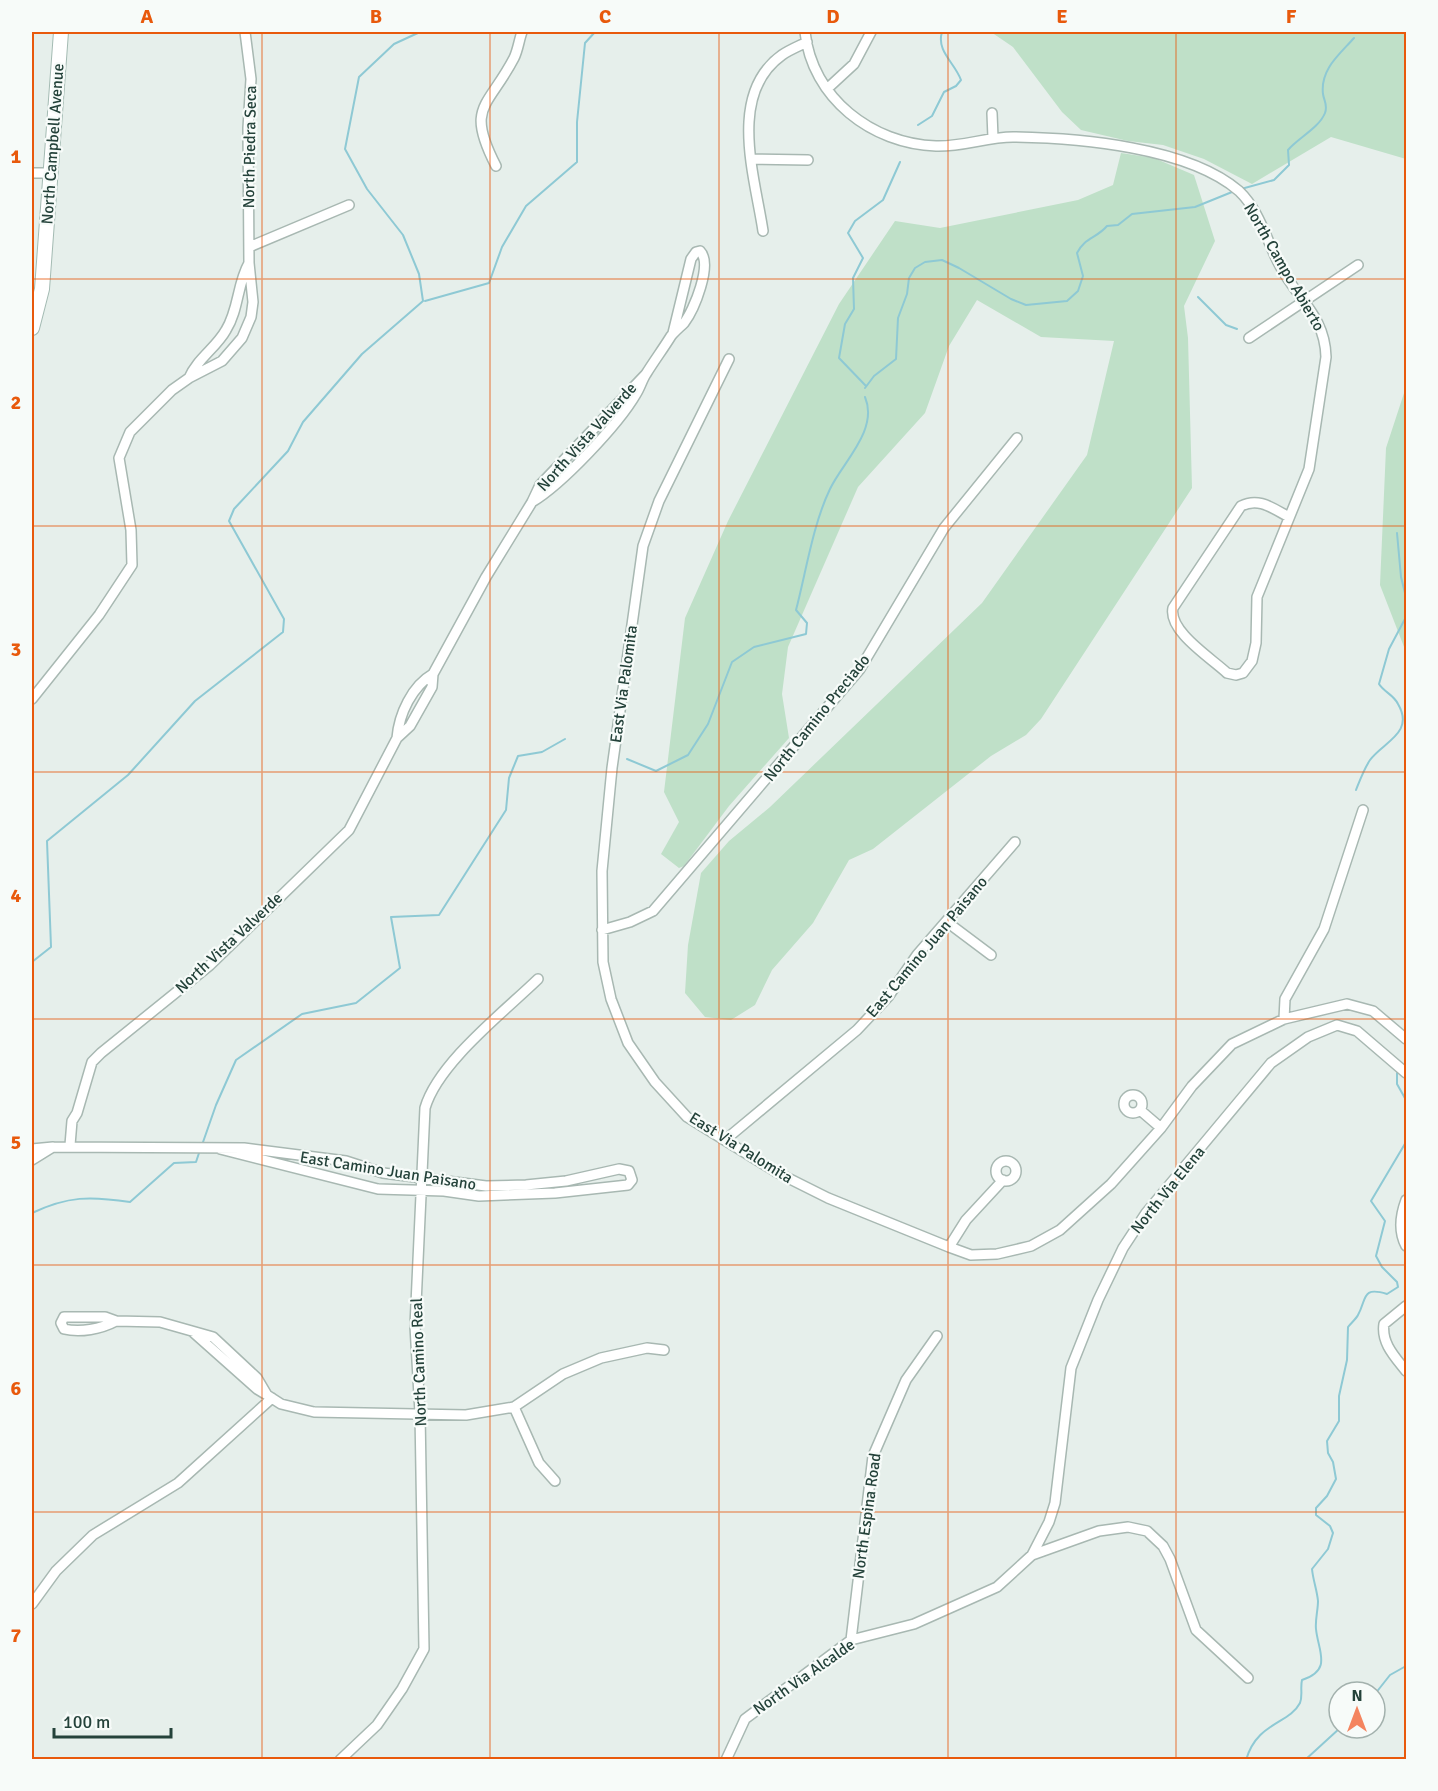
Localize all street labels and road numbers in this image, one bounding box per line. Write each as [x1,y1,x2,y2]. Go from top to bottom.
street label: North Campbell Avenue [37,63,69,225]
street label: North Piedra Seca [239,85,261,209]
street label: North Campo Abierto [1239,199,1329,335]
street label: North Vista Valverde [533,378,641,496]
street label: East Via Palomita [606,624,642,744]
street label: North Camino Preciado [760,650,874,786]
street label: East Camino Juan Paisano [862,872,992,1022]
street label: North Vista Valverde [171,888,287,998]
street label: East Via Palomita [685,1108,797,1188]
street label: North Via Elena [1127,1142,1209,1238]
street label: East Camino Juan Paisano [298,1147,478,1195]
street label: North Camino Real [407,1297,431,1427]
street label: North Espina Road [848,1452,886,1580]
street label: North Via Alcalde [749,1635,859,1719]

